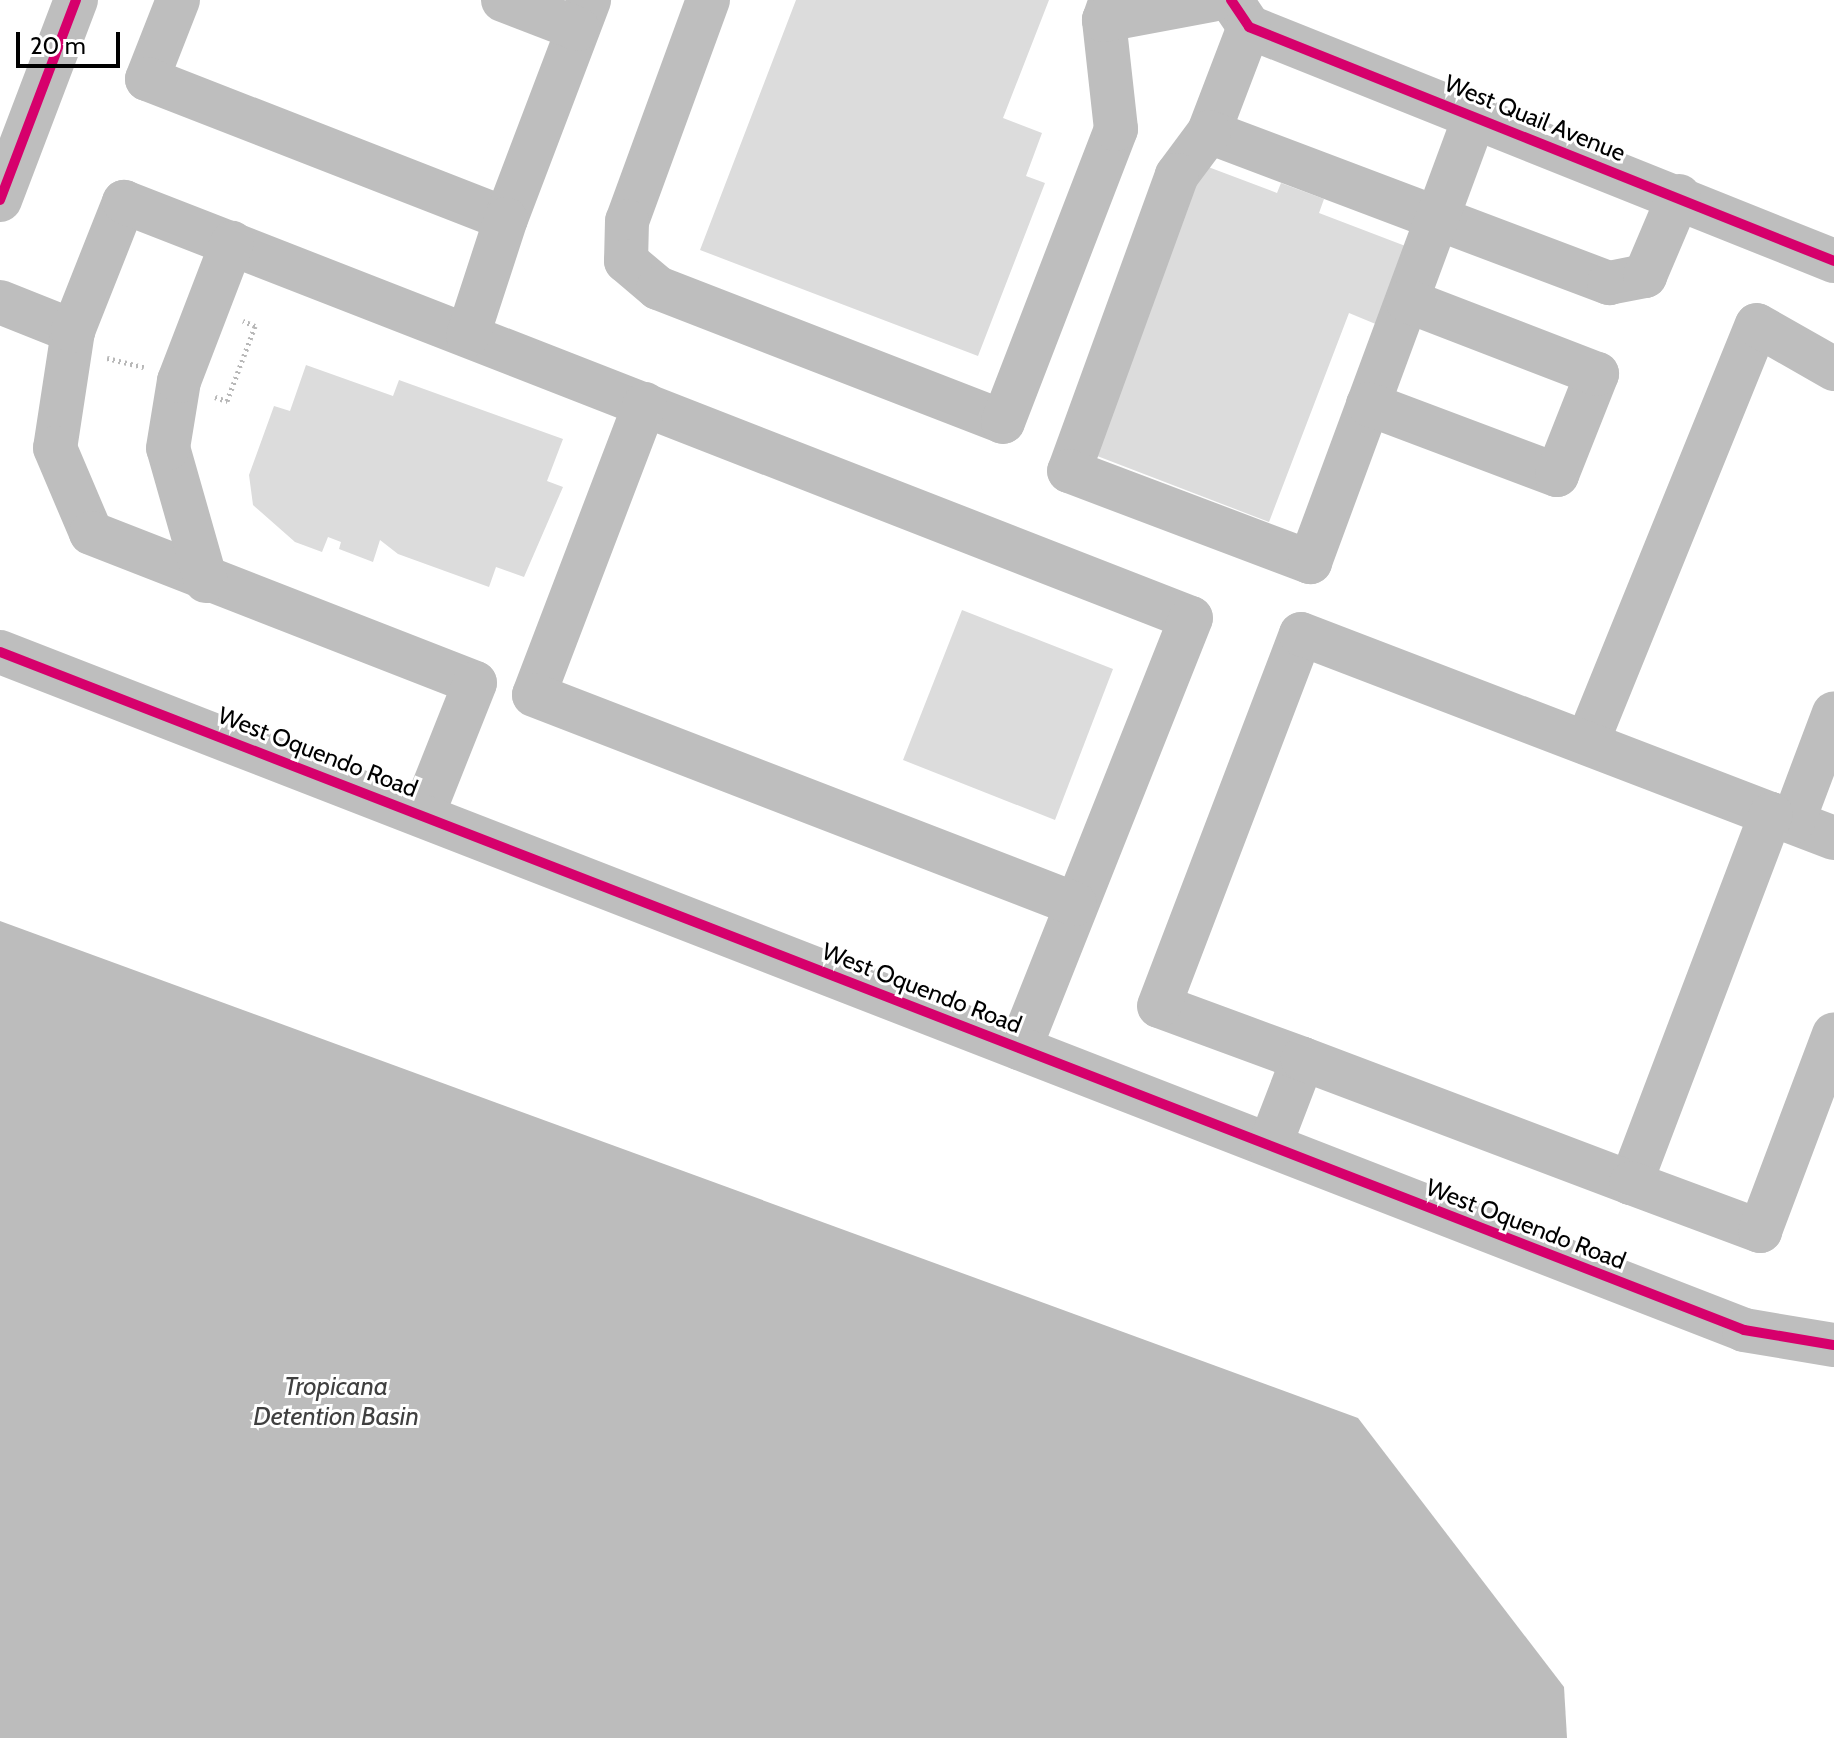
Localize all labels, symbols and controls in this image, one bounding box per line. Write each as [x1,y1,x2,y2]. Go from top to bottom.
scale bar [20,16,124,66]
text: 20 m [30,31,86,60]
street label: West Quail Avenue [1441,69,1629,167]
street label: West Oquendo Road [214,701,422,803]
street label: West Oquendo Road [818,937,1026,1039]
street label: West Oquendo Road [1422,1173,1630,1275]
water label: Tropicana Detention Basin [253,1371,419,1432]

